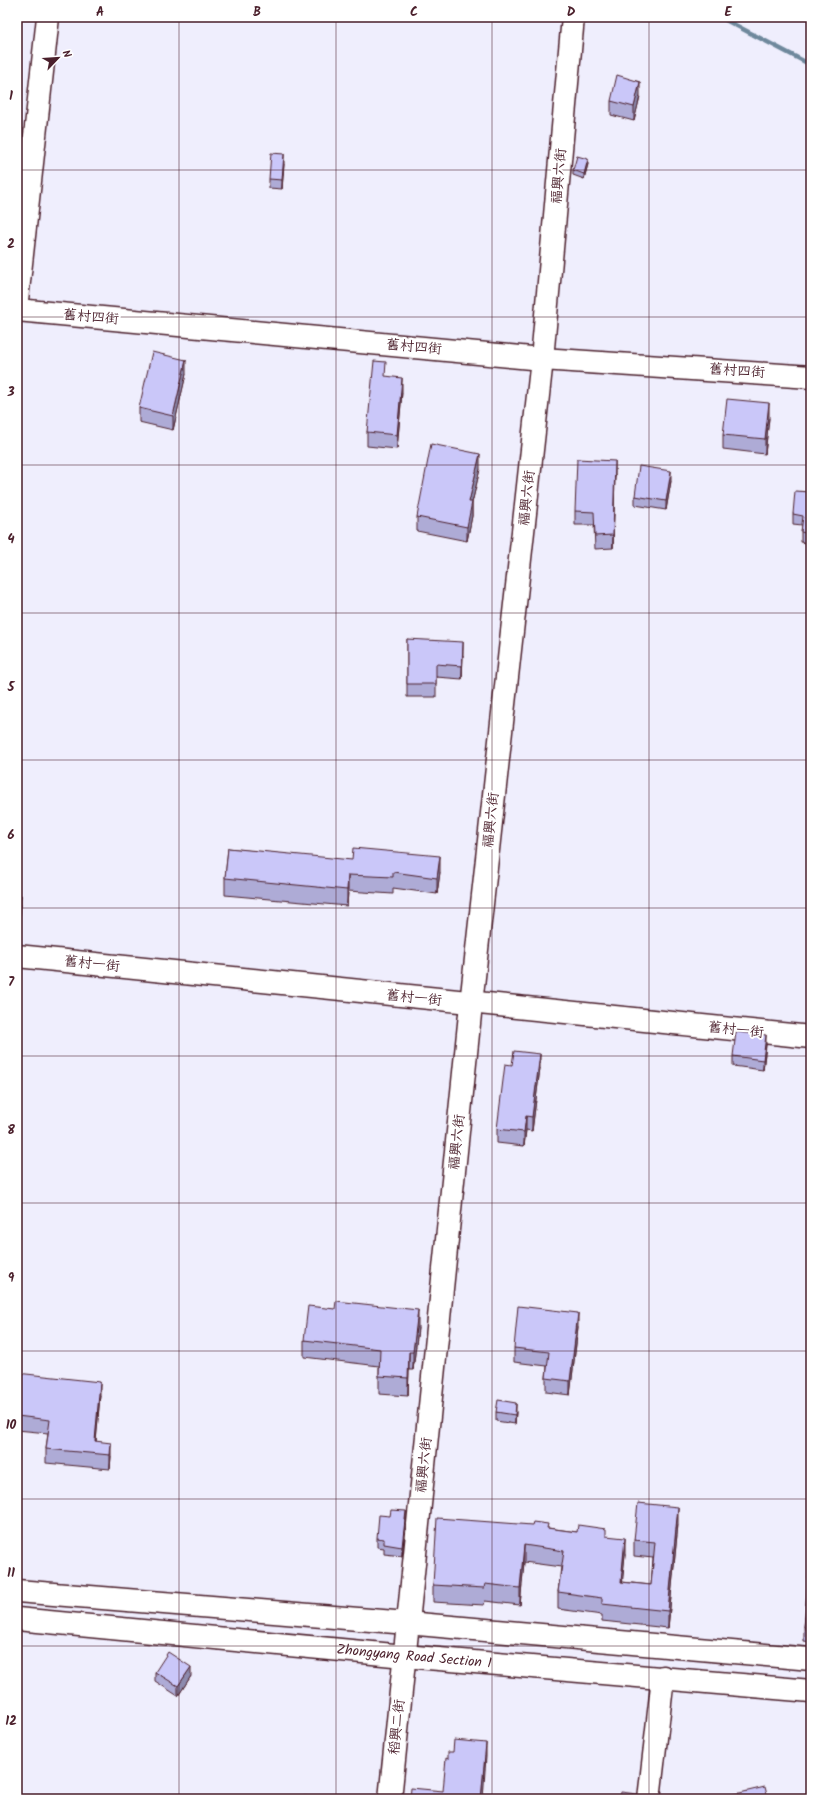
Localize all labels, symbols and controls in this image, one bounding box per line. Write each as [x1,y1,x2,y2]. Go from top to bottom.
text: A [96,2,104,23]
text: B [253,2,261,23]
text: C [410,2,418,23]
text: D [567,2,576,23]
text: E [724,2,732,23]
north arrow [38,38,78,78]
text: N [57,47,76,61]
text: 1 [9,86,13,107]
street label: 福興六街 [546,147,572,205]
text: 2 [7,234,15,255]
street label: 舊村四街 [62,304,120,330]
street label: 舊村四街 [385,334,443,360]
street label: 舊村四街 [708,358,766,384]
text: 3 [6,382,15,403]
street label: 福興六街 [513,469,541,527]
text: 4 [7,529,15,550]
text: 5 [7,677,16,698]
street label: 福興六街 [477,791,505,849]
text: 6 [7,825,15,846]
street label: 舊村一街 [63,950,121,978]
text: 7 [8,972,15,993]
street label: 舊村一街 [385,984,443,1012]
street label: 舊村一街 [707,1016,765,1044]
street label: 福興六街 [443,1113,471,1171]
text: 8 [7,1120,15,1141]
text: 9 [8,1268,15,1289]
text: 10 [6,1415,17,1436]
street label: 福興六街 [410,1436,438,1494]
text: 11 [7,1563,15,1584]
street label: Zhongyang Road Section 1 [336,1639,493,1675]
street label: 稻興二街 [383,1698,411,1756]
text: 12 [5,1711,17,1732]

